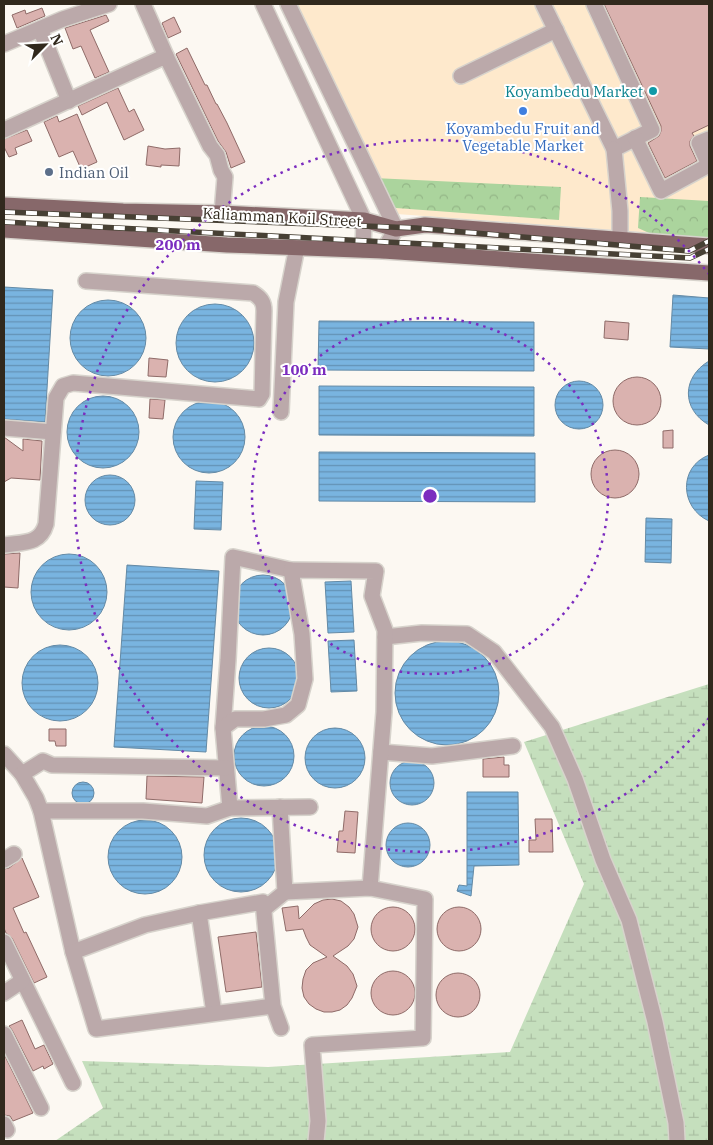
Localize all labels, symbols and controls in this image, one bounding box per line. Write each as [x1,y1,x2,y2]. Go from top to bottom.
north arrow [20,20,70,70]
text: N [46,31,67,48]
place label: Koyambedu Market [505,82,643,101]
marker: Koyambedu Market [647,85,659,97]
marker: Koyambedu Fruit and Vegetable Market [517,105,529,117]
place label: Koyambedu Fruit and Vegetable Market [446,119,600,155]
place label: Indian Oil [59,163,129,182]
marker: Indian Oil [43,166,55,178]
street label: Kaliamman Koil Street [202,203,362,231]
text: 200 m [155,235,201,254]
text: 100 m [281,360,327,379]
centre of rings [421,487,439,505]

